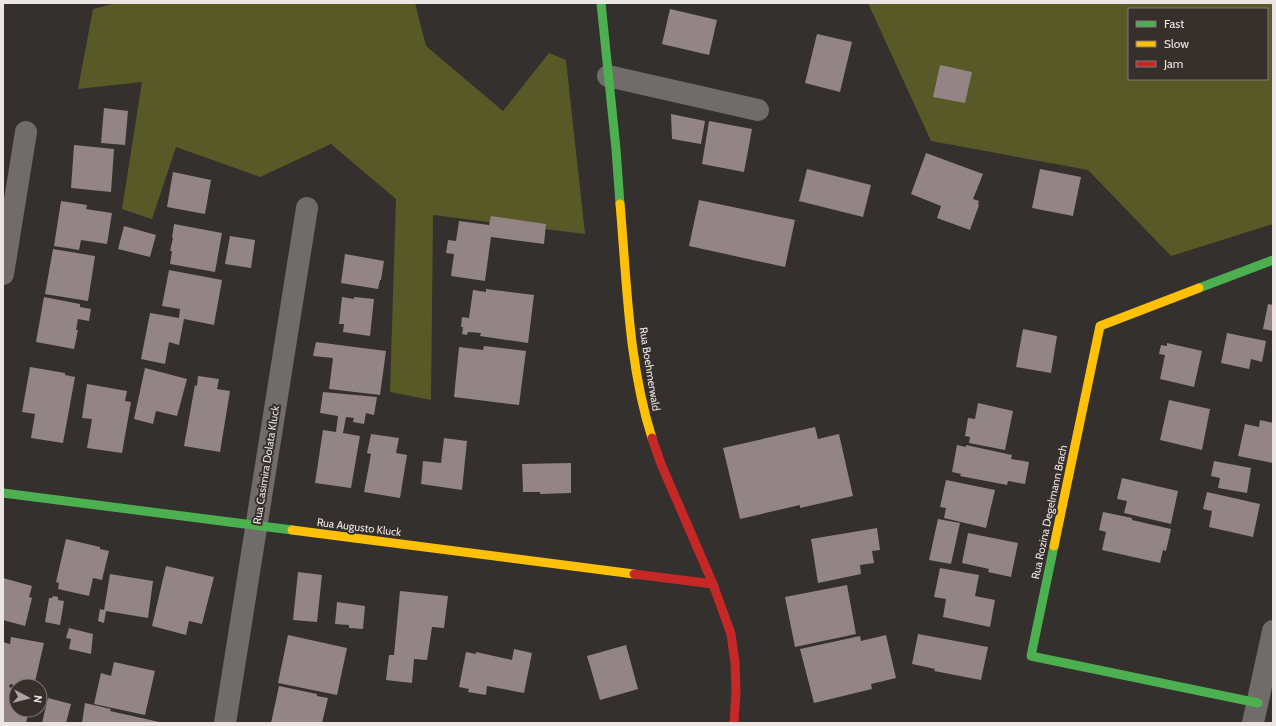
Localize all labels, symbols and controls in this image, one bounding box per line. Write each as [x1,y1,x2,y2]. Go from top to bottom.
legend [1128,8,1268,80]
text: Fast [1164,16,1184,31]
text: Slow [1164,36,1189,51]
text: Jam [1163,56,1183,71]
street label: Rua Boehmerwald [636,326,664,412]
street label: Rua Casimira Dolata Kluck [250,405,282,525]
street label: Rua Rozina Degelmann Brach [1028,444,1070,580]
street label: Rua Augusto Kluck [316,515,402,539]
north arrow [8,678,48,718]
text: N [31,695,45,704]

